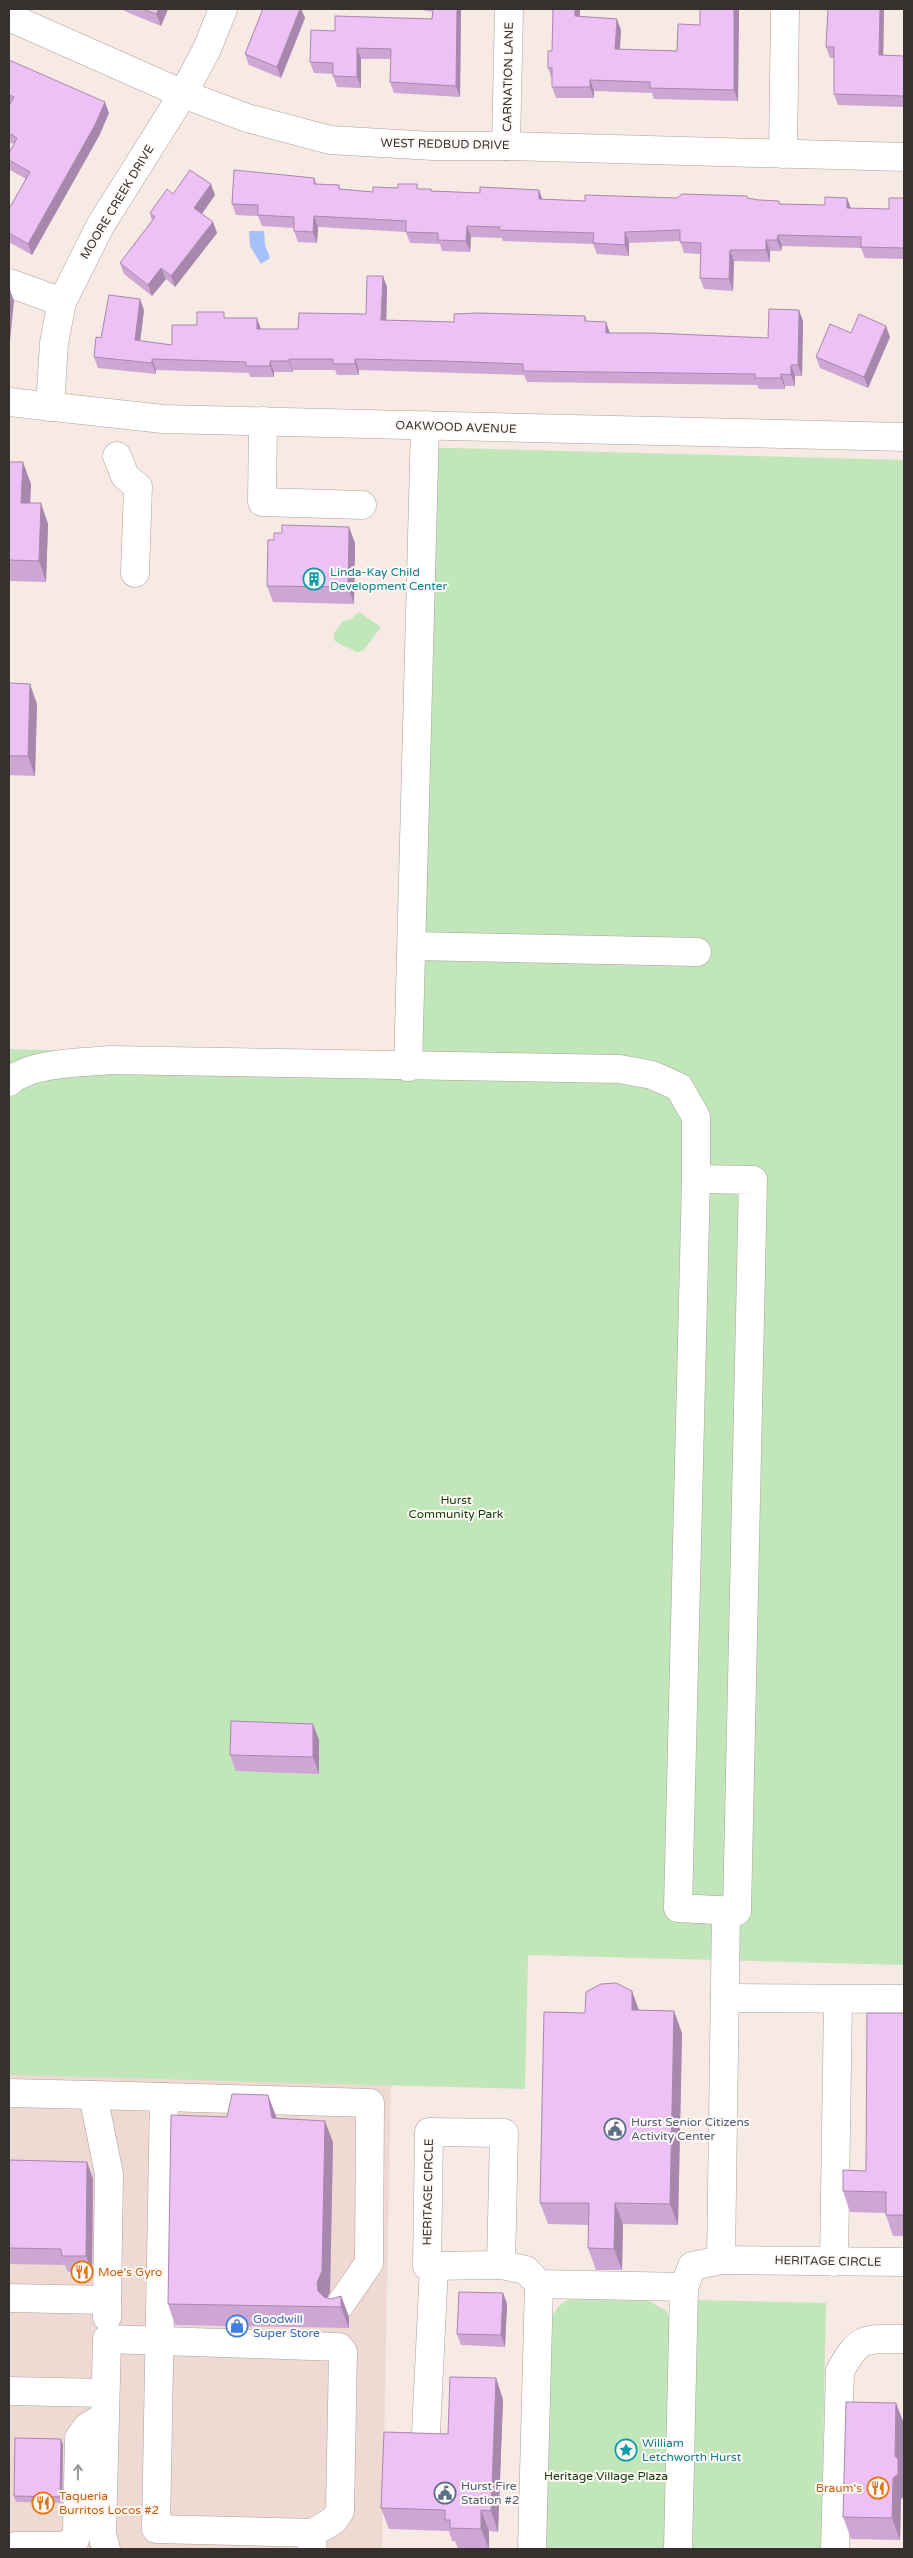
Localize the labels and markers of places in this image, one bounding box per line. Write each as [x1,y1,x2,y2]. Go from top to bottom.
place label: Linda-Kay Child Development Center [330,565,448,593]
building icon: Linda-Kay Child Development Center [302,567,326,591]
place label: Hurst Senior Citizens Activity Center [631,2115,750,2143]
public building icon: Hurst Senior Citizens Activity Center [603,2117,627,2141]
restaurant icon: Moe's Gyro [70,2260,94,2284]
place label: Moe's Gyro [98,2265,162,2279]
place label: Goodwill Super Store [253,2312,320,2340]
shop icon: Goodwill Super Store [225,2314,249,2338]
place label: William Letchworth Hurst [642,2436,742,2464]
place icon: William Letchworth Hurst [614,2438,638,2462]
restaurant icon: Braum's [866,2476,890,2500]
place label: Hurst Fire Station #2 [461,2479,520,2507]
public building icon: Hurst Fire Station #2 [433,2481,457,2505]
place label: Braum's [816,2481,862,2495]
place label: Taqueria Burritos Locos #2 [59,2489,159,2517]
restaurant icon: Taqueria Burritos Locos #2 [31,2491,55,2515]

